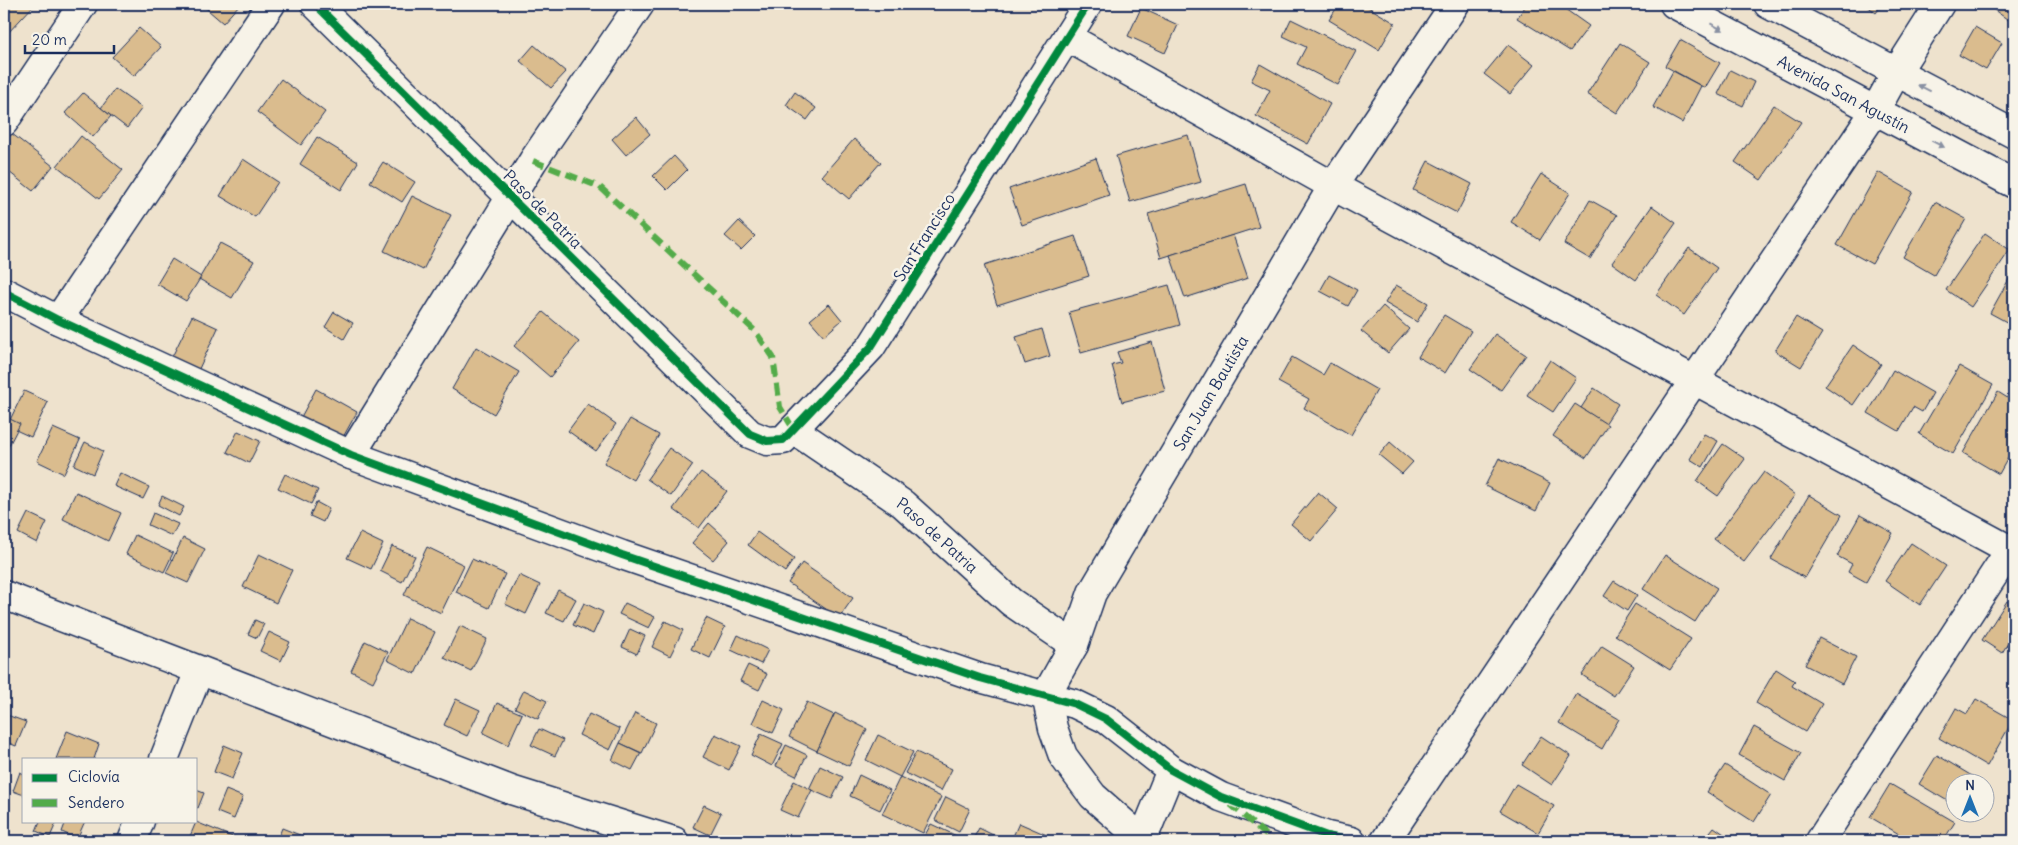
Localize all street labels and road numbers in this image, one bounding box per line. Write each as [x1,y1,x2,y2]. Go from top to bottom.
street label: Avenida San Agustín [1774,51,1913,137]
street label: Paso de Patria [499,165,587,253]
street label: San Francisco [889,189,959,285]
street label: San Juan Bautista [1169,332,1252,454]
street label: Paso de Patria [893,493,982,577]

